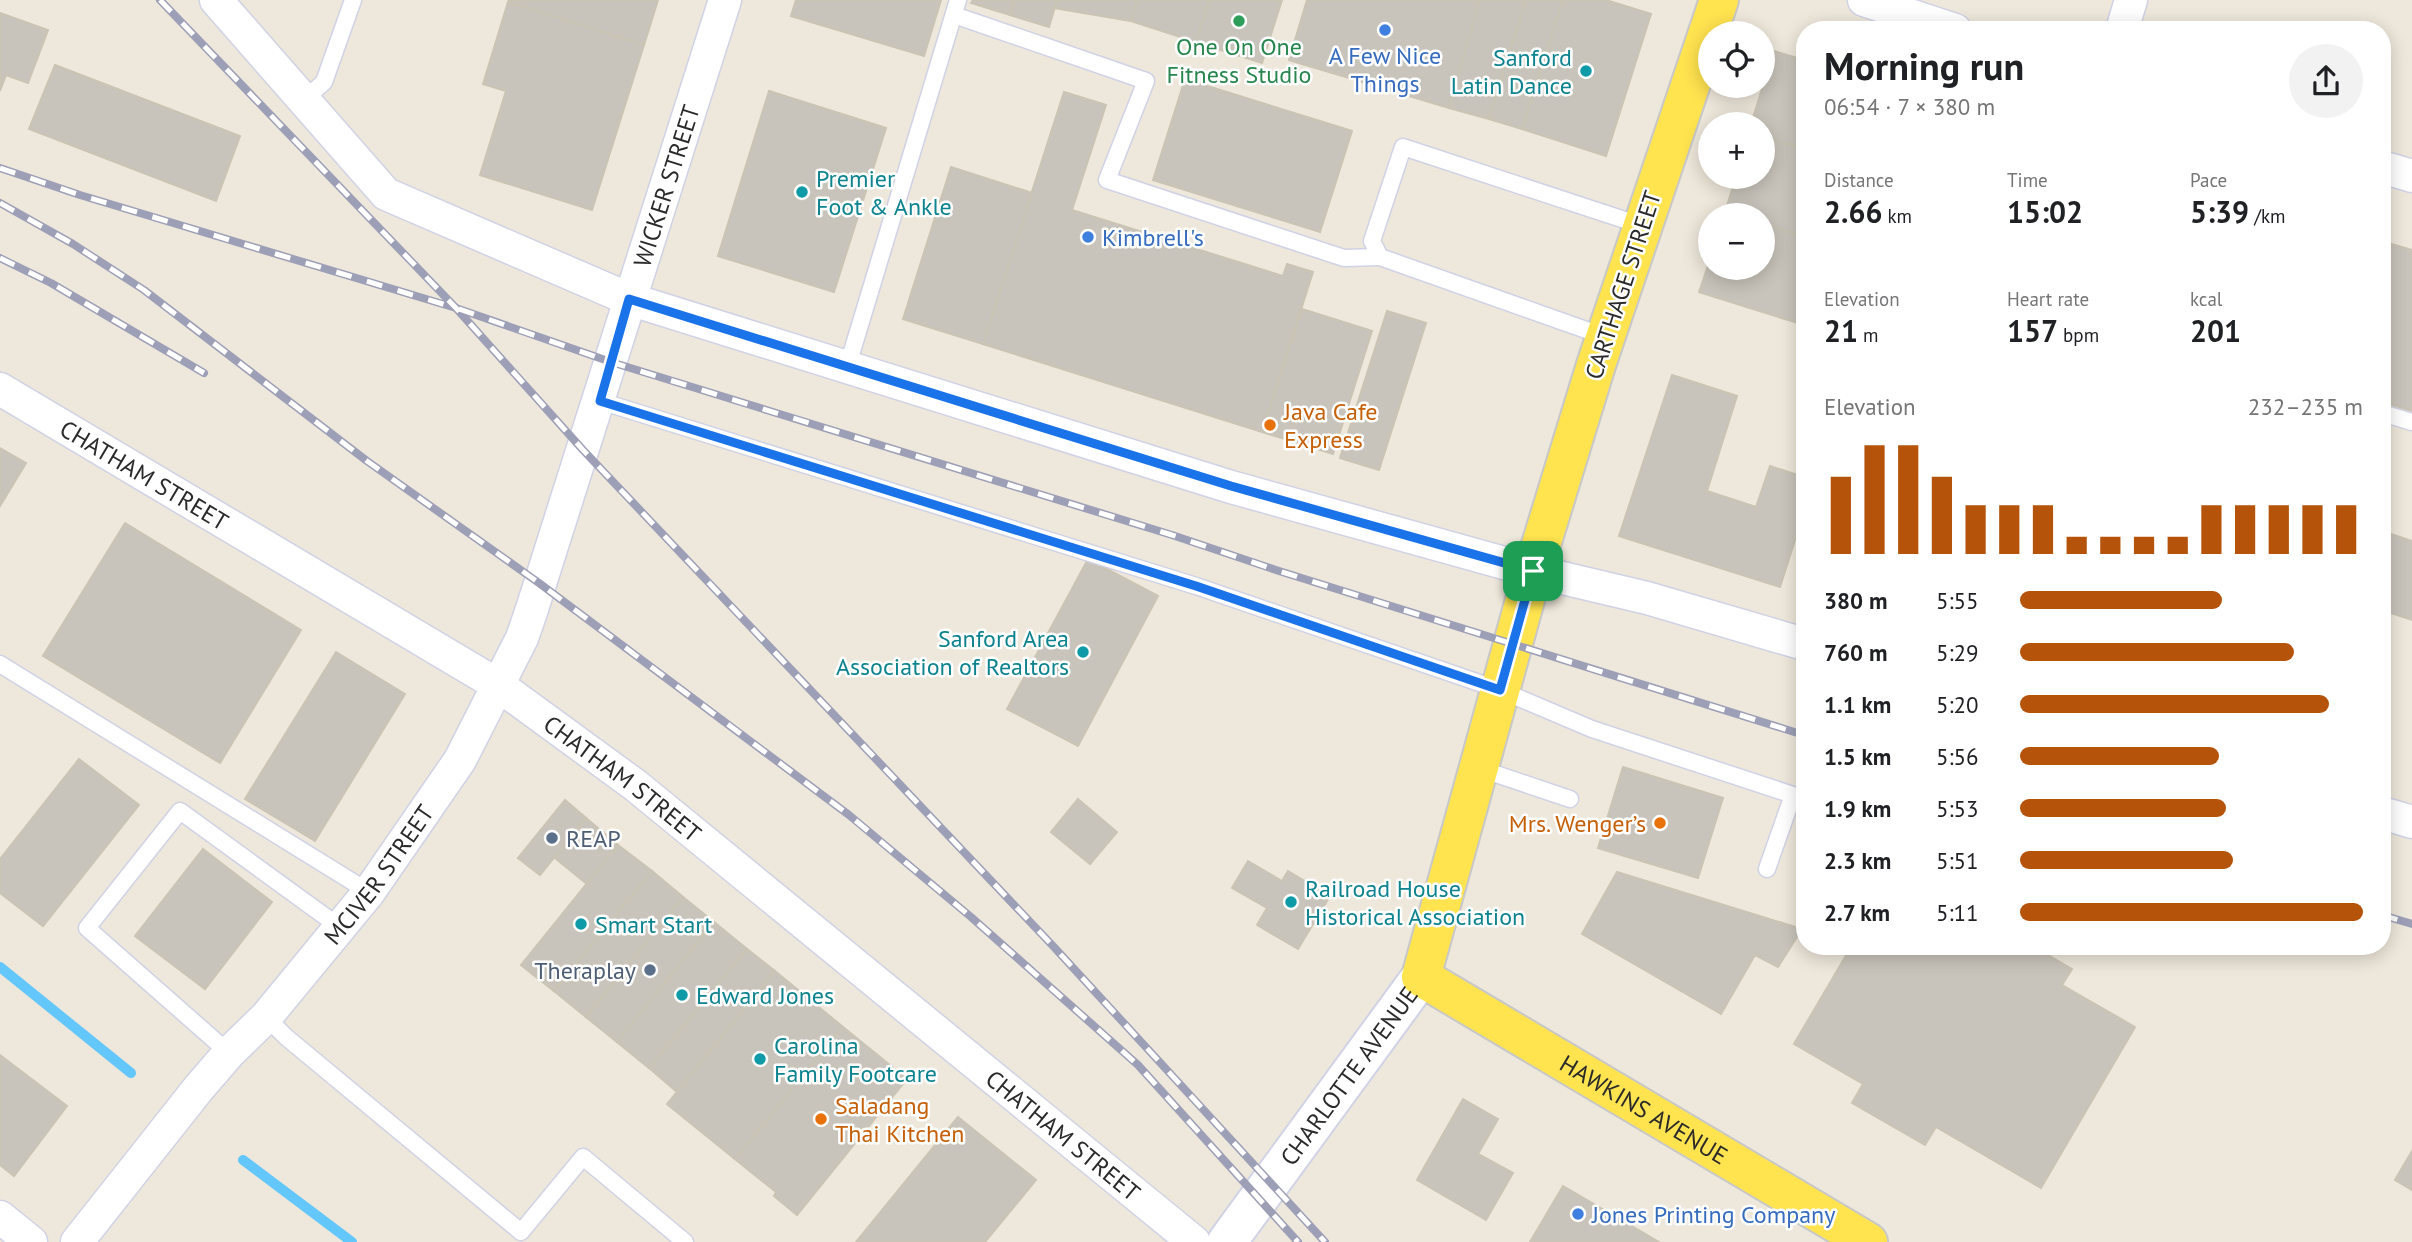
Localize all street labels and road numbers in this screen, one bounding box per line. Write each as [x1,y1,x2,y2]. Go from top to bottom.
street label: WICKER STREET [626,101,706,271]
street label: CARTHAGE STREET [1578,187,1668,383]
street label: CHATHAM STREET [55,413,234,537]
street label: CHATHAM STREET [538,708,708,849]
street label: MCIVER STREET [317,798,440,951]
street label: CHARLOTTE AVENUE [1273,980,1424,1171]
street label: HAWKINS AVENUE [1554,1047,1734,1171]
street label: CHATHAM STREET [980,1063,1147,1207]

